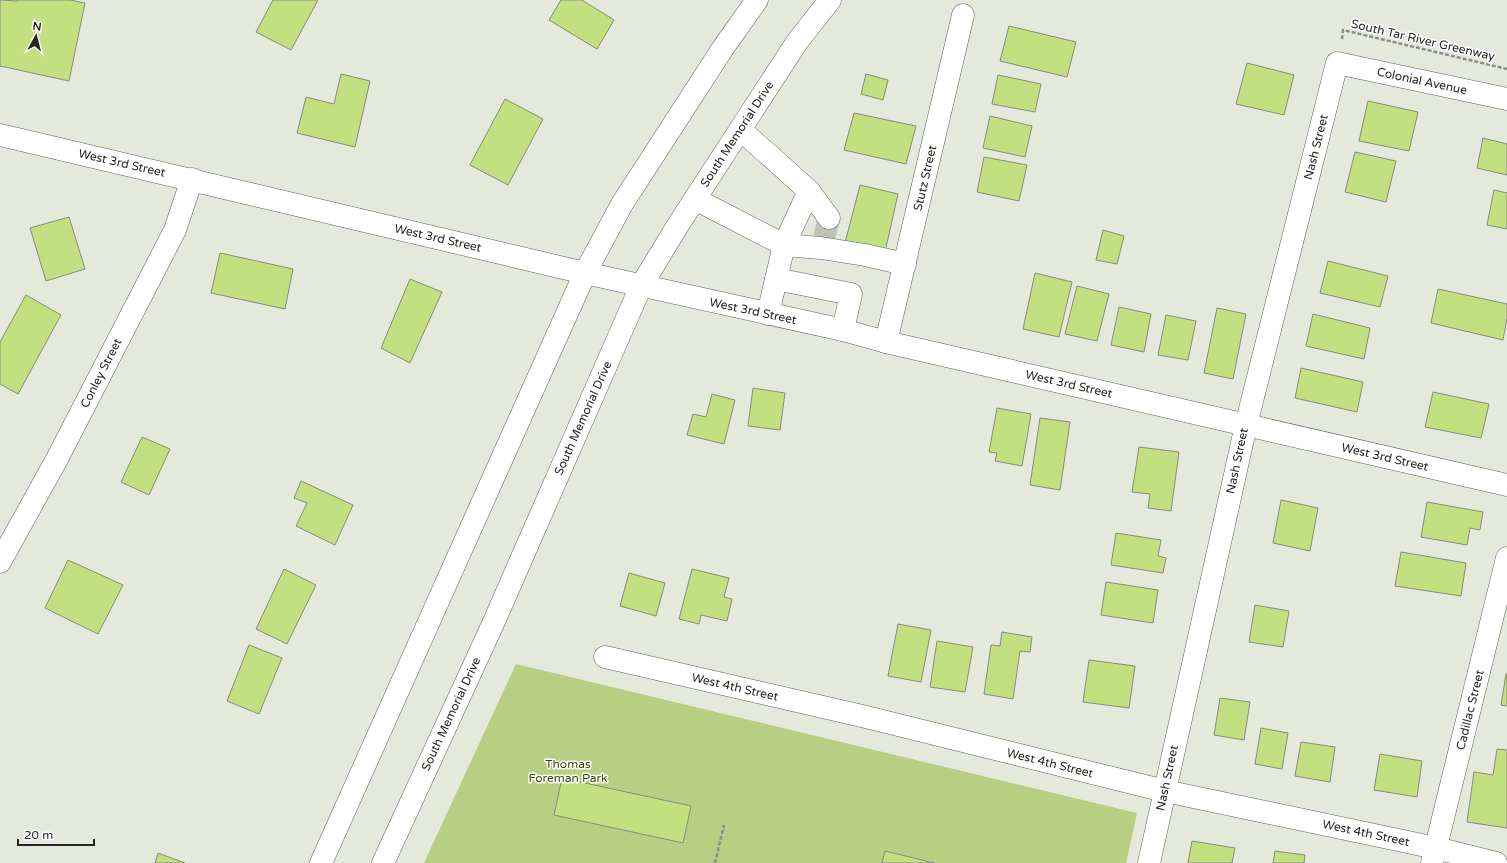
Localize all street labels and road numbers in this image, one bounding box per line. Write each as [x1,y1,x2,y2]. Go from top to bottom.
street label: South Tar River Greenway [1350,17,1497,63]
street label: Colonial Avenue [1376,65,1469,97]
street label: South Memorial Drive [697,78,777,190]
street label: Nash Street [1301,112,1331,181]
street label: Stutz Street [911,143,939,212]
street label: West 3rd Street [77,146,167,180]
street label: West 3rd Street [393,221,483,255]
street label: West 3rd Street [708,295,798,327]
street label: Conley Street [77,335,125,410]
street label: South Memorial Drive [551,359,615,477]
street label: West 3rd Street [1024,367,1114,401]
street label: Nash Street [1223,426,1251,495]
street label: West 3rd Street [1340,440,1430,474]
street label: South Memorial Drive [419,655,484,773]
street label: Cadillac Street [1453,668,1487,752]
street label: West 4th Street [690,670,780,704]
street label: Nash Street [1153,743,1181,812]
street label: West 4th Street [1005,745,1095,781]
street label: West 4th Street [1321,817,1411,849]

